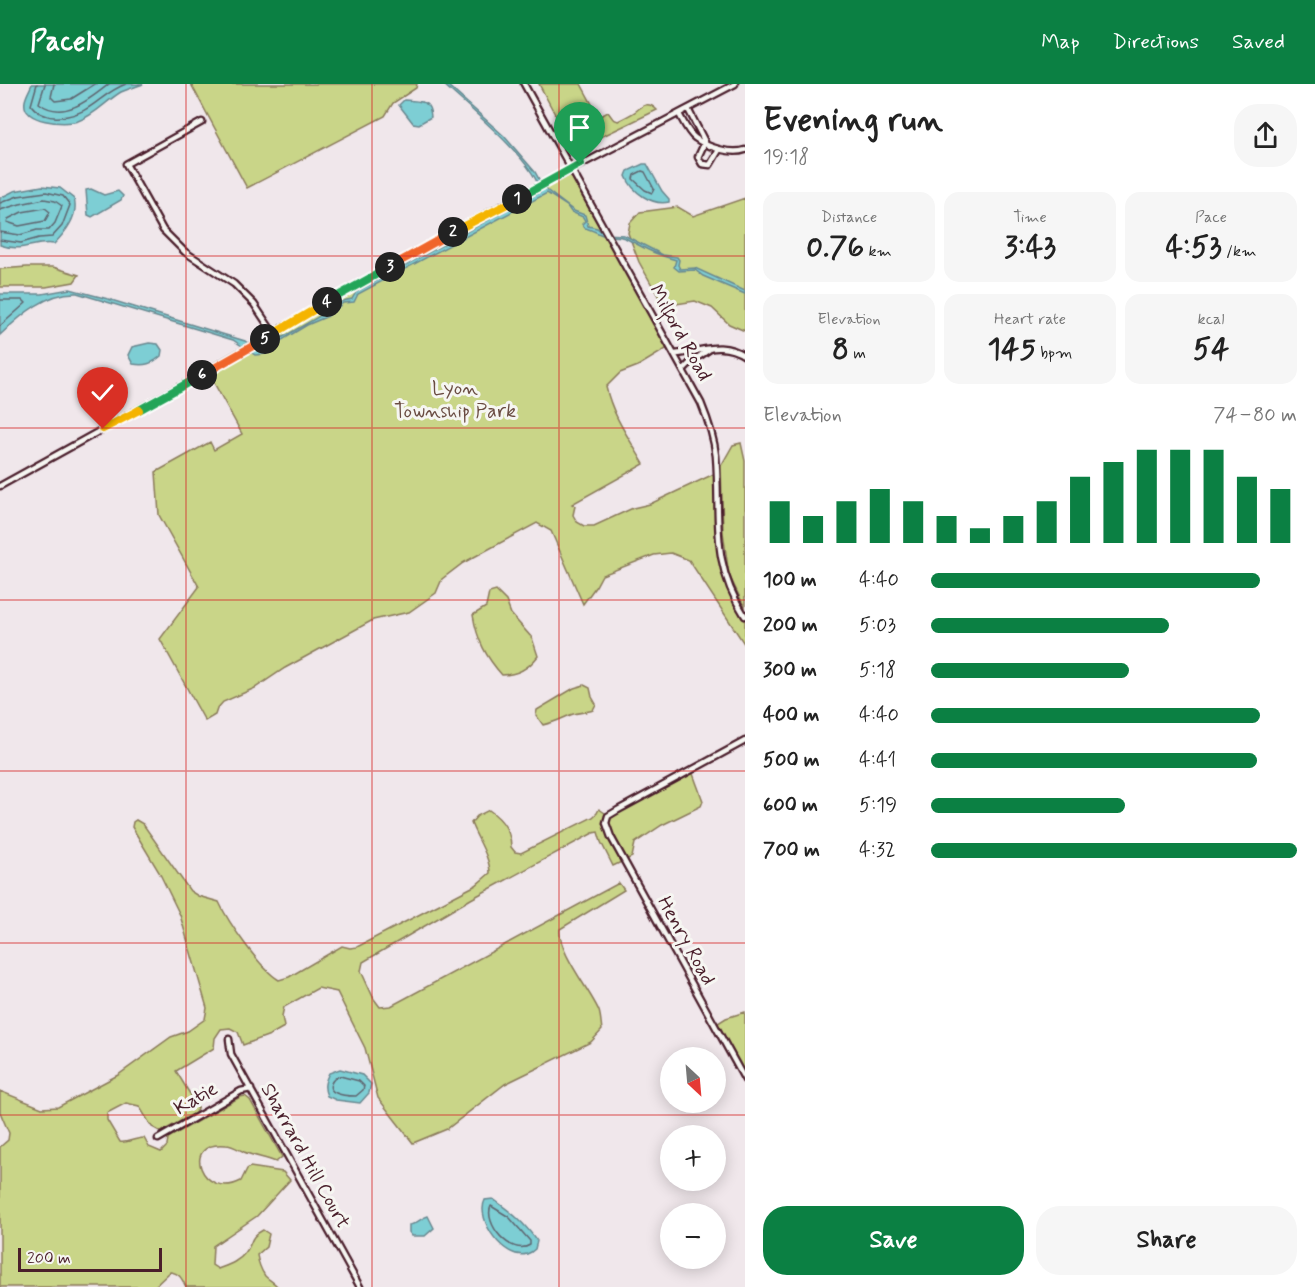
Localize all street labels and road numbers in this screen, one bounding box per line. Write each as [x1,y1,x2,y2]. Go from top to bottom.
street label: Milford Road [641,280,718,387]
street label: Henry Road [650,892,722,990]
street label: Katie [169,1076,223,1122]
street label: Sharrard Hill Court [254,1078,356,1234]

